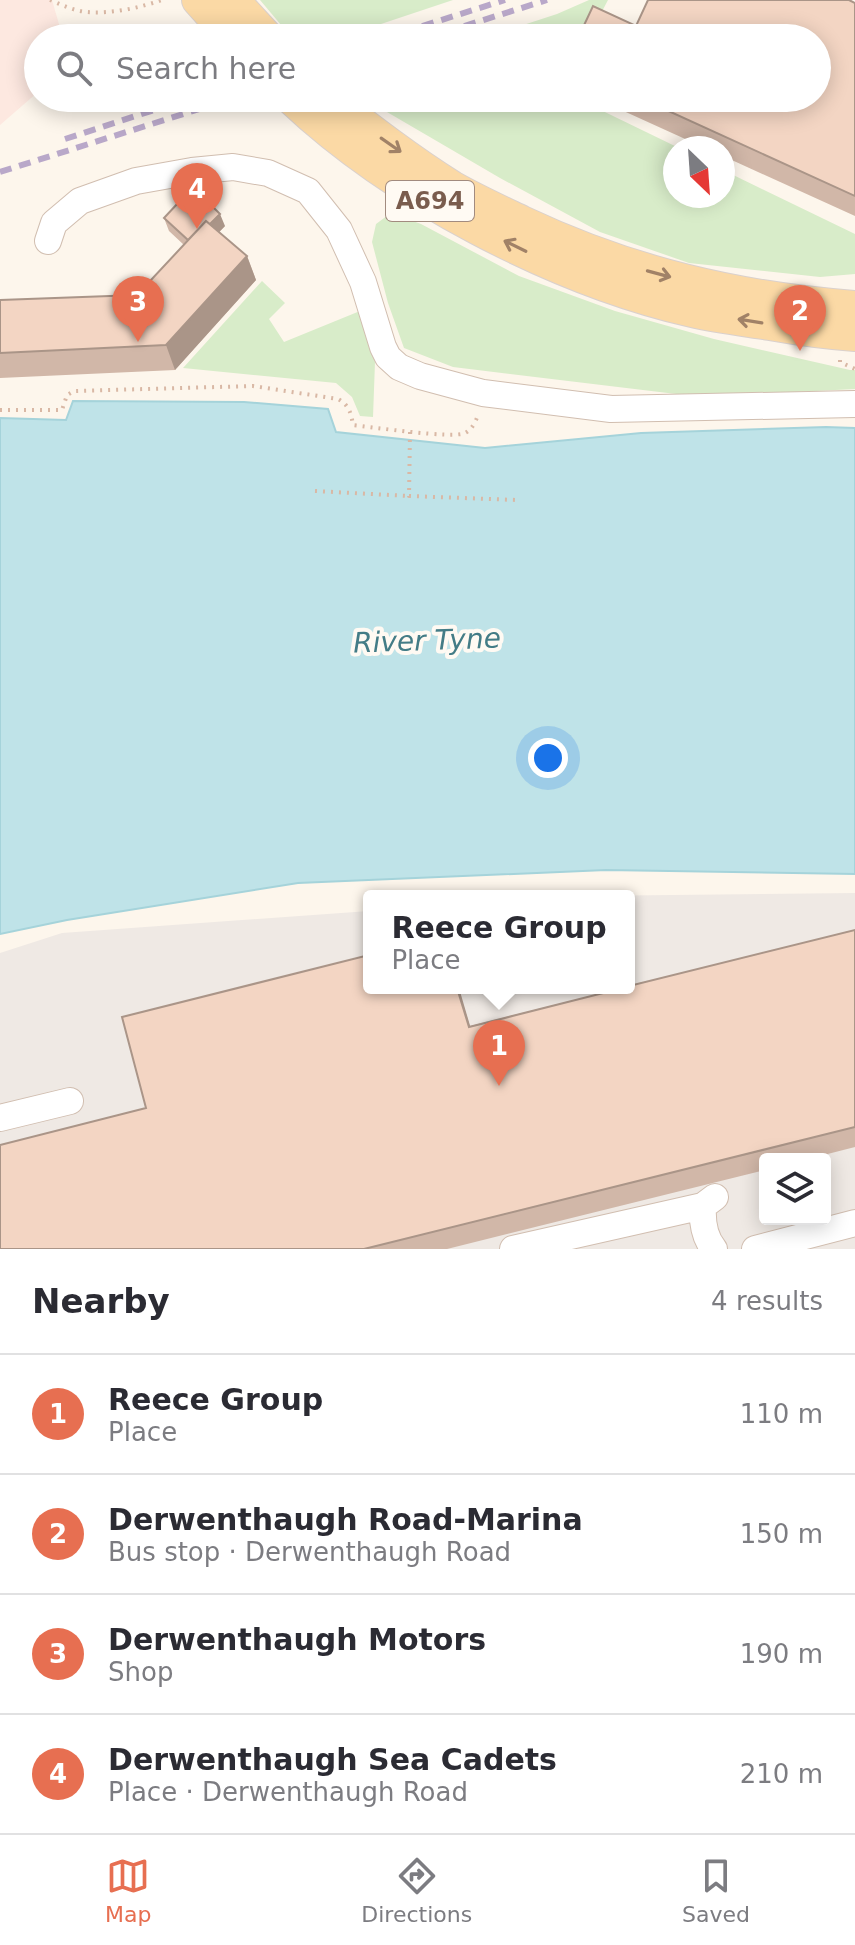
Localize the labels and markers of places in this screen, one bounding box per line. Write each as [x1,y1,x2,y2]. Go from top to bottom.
pin: 4 [171,163,223,229]
pin: 3 [112,276,164,342]
pin: 2 [774,285,826,351]
pin: 1 [473,1020,525,1086]

